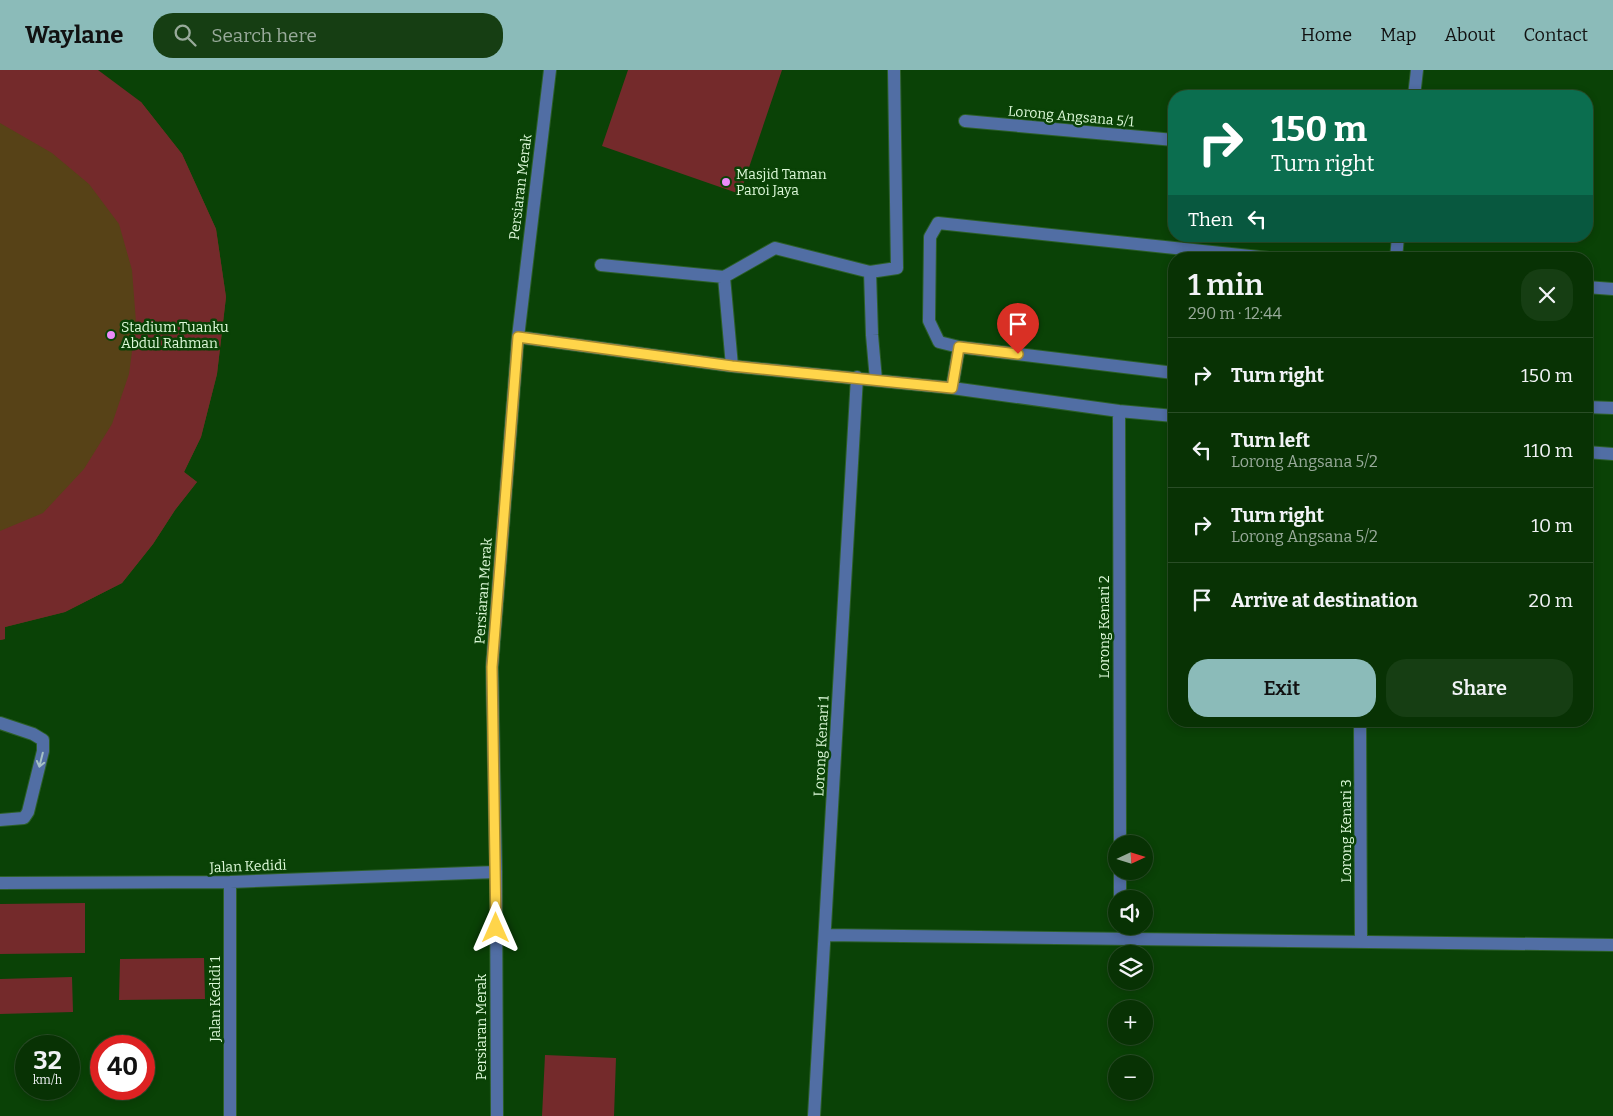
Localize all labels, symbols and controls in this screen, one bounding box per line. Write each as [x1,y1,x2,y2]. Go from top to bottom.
search box [153,13,503,58]
text: Waylane [25,21,123,49]
icon: search [171,21,199,49]
text: Search here [211,24,317,47]
text: Home [1301,24,1352,46]
text: Map [1380,24,1416,46]
text: About [1444,24,1495,46]
text: Contact [1523,24,1588,46]
street label: Lorong Angsana 5/1 [1007,103,1135,131]
text: 150 m [1271,108,1367,150]
icon: right [1188,110,1253,175]
street label: Persiaran Merak [506,133,535,241]
text: Turn right [1271,150,1374,177]
place label: Masjid Taman Paroi Jaya [736,166,827,199]
marker: Masjid Taman Paroi Jaya [720,176,732,188]
icon: left [1243,205,1271,233]
text: Then [1188,208,1233,231]
text: 1 min [1188,267,1263,303]
button: close [1521,269,1573,321]
pin [997,303,1039,354]
text: 290 m · 12:44 [1188,304,1282,323]
icon: arrive [1004,310,1032,338]
place label: Stadium Tuanku Abdul Rahman [121,319,229,352]
marker: Stadium Tuanku Abdul Rahman [105,329,117,341]
icon: right [1188,361,1216,389]
text: Turn right [1231,364,1324,387]
text: 150 m [1521,364,1573,387]
text: Turn left [1231,429,1310,452]
icon: left [1188,436,1216,464]
text: 110 m [1523,439,1573,462]
text: Lorong Angsana 5/2 [1231,452,1378,471]
text: Turn right [1231,504,1324,527]
icon: right [1188,511,1216,539]
text: 10 m [1531,514,1573,537]
text: Lorong Angsana 5/2 [1231,527,1378,546]
street label: Persiaran Merak [471,537,496,645]
street label: Lorong Kenari 2 [1096,575,1113,679]
icon: arrive [1188,586,1216,614]
text: Arrive at destination [1231,589,1418,612]
text: 20 m [1529,589,1573,612]
button: Exit [1188,659,1376,717]
button: Share [1386,659,1573,717]
street label: Lorong Kenari 1 [810,695,833,797]
one-way arrow [36,751,45,767]
street label: Lorong Kenari 3 [1338,779,1355,883]
north arrow [1108,835,1152,880]
map controls [1108,835,1153,1100]
street label: Jalan Kedidi [208,857,287,876]
button: sound [1108,890,1153,935]
position arrow [469,901,521,953]
button: layers [1108,945,1153,990]
street label: Jalan Kedidi 1 [207,956,224,1043]
street label: Persiaran Merak [473,974,490,1080]
button: + [1108,1000,1153,1045]
speed limit sign: 40 [90,1035,155,1100]
text: 32 [33,1046,62,1076]
button: − [1108,1055,1153,1100]
text: km/h [33,1073,62,1087]

